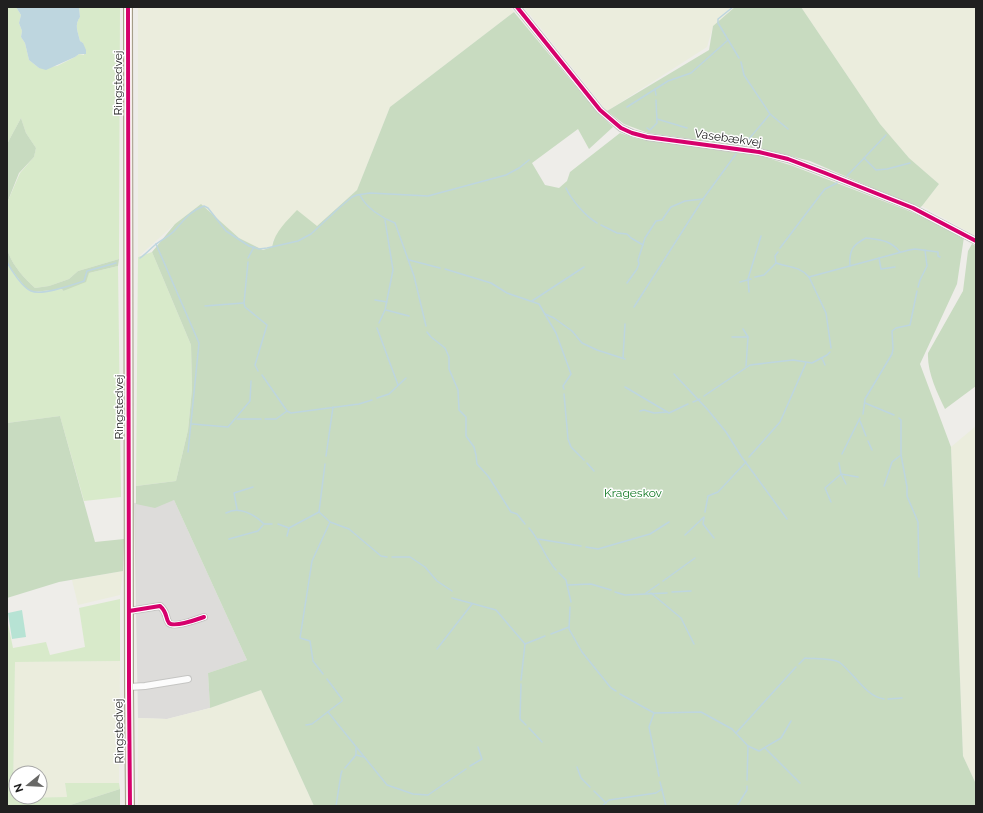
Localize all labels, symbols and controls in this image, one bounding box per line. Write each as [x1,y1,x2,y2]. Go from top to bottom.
street label: Ringstedvej [111,51,125,115]
street label: Vasebækvej [693,126,763,150]
street label: Ringstedvej [112,375,126,439]
park label: Krageskov [604,486,663,500]
street label: Ringstedvej [111,698,127,764]
north arrow [8,765,48,805]
text: N [11,782,26,794]

